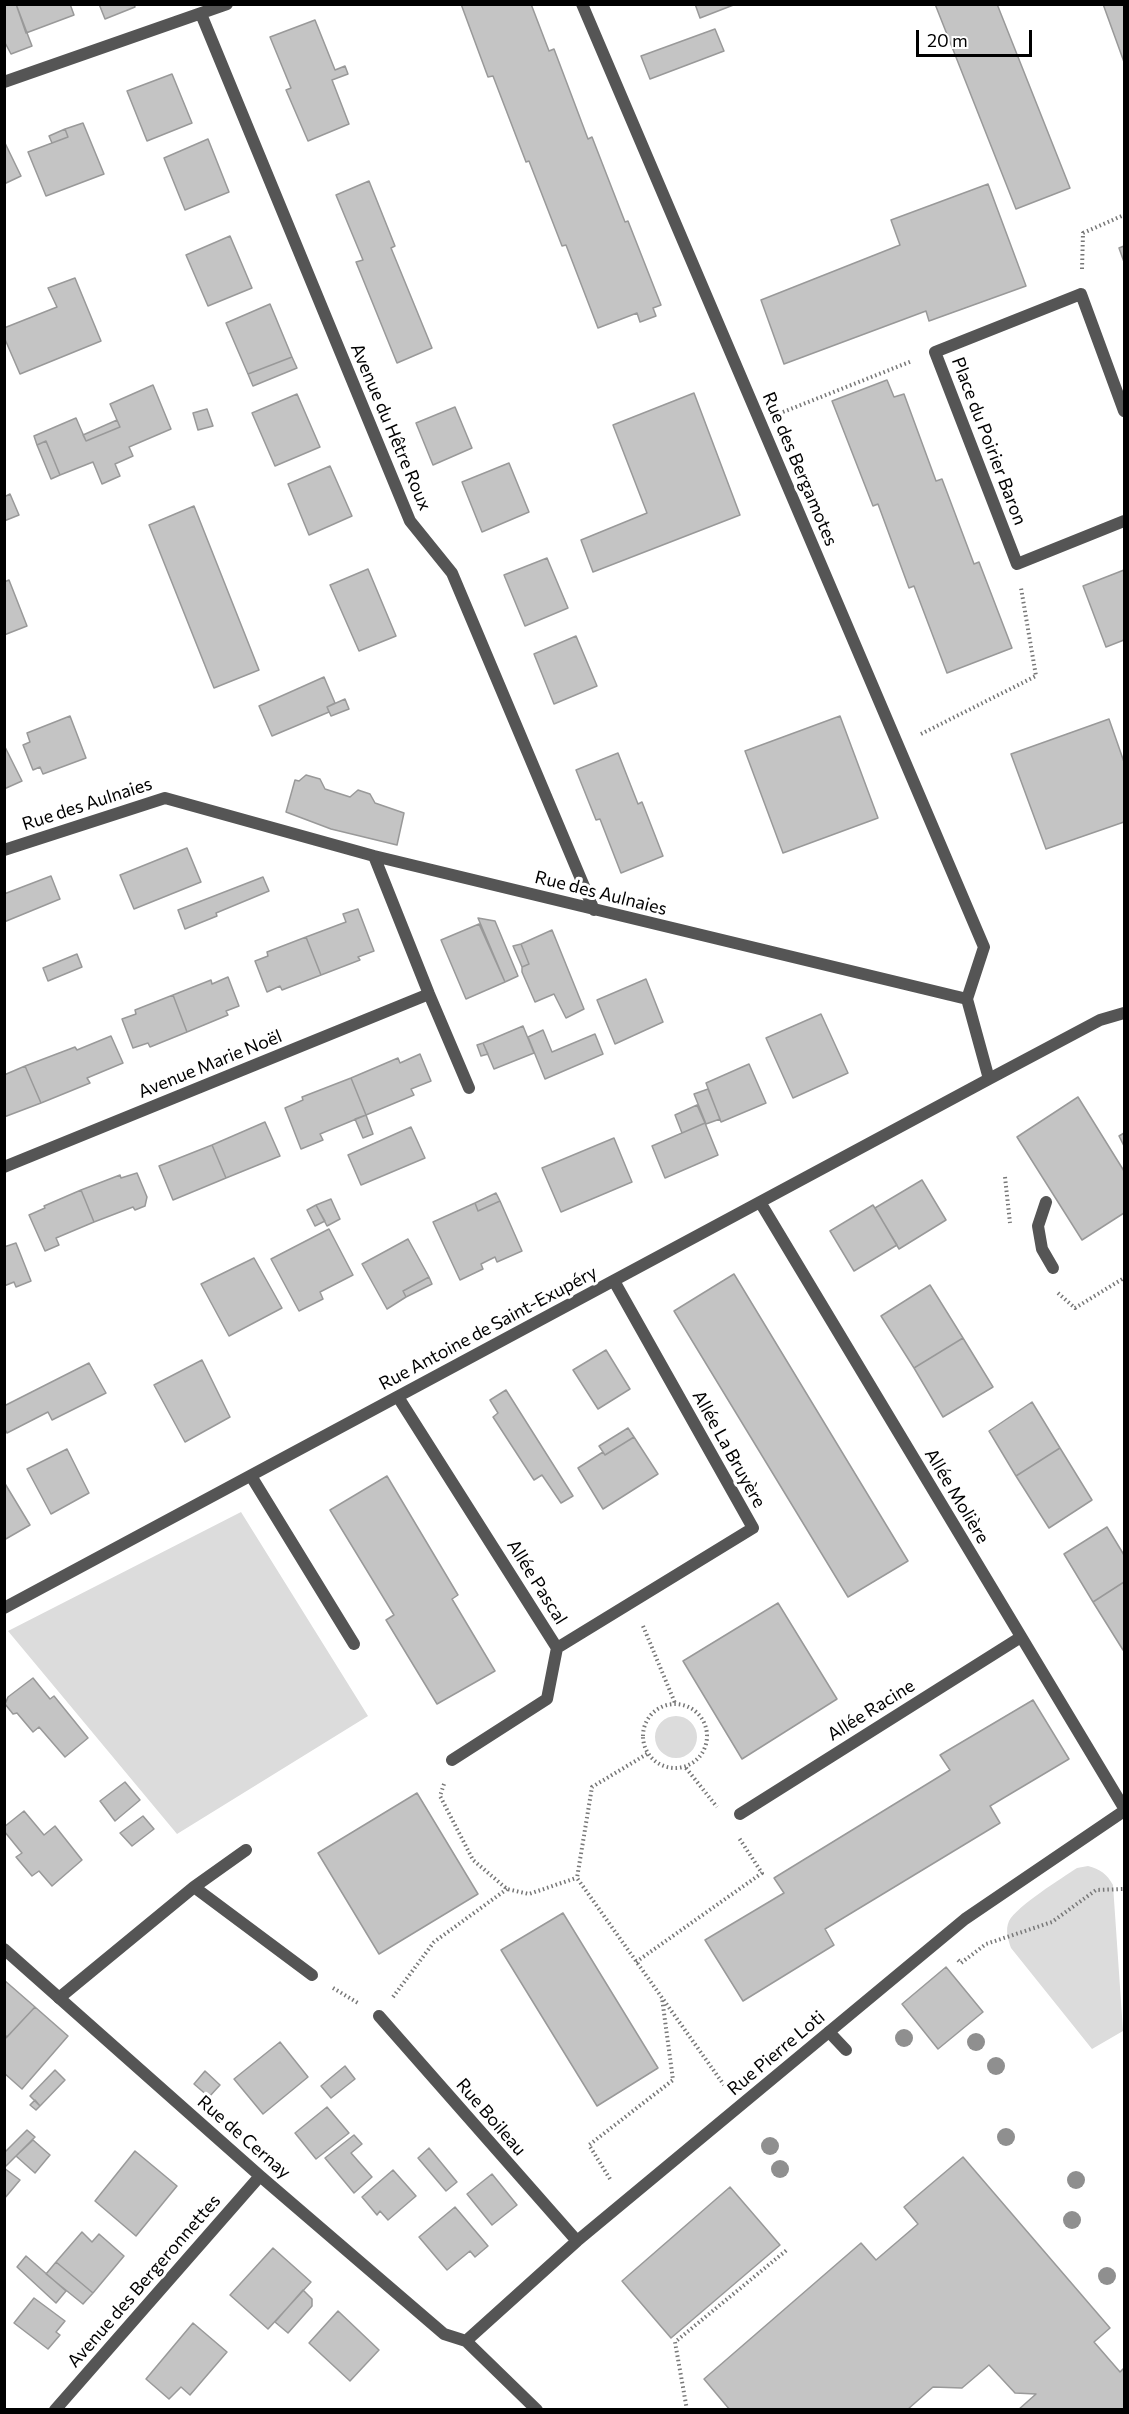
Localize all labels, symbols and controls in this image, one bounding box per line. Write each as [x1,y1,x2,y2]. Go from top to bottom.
scale bar [919,18,1034,56]
text: 20 m [927,29,968,51]
street label: Avenue du Hêtre Roux [346,340,436,514]
street label: Place du Poirier Baron [947,354,1031,528]
street label: Rue des Bergamotes [758,389,842,549]
street label: Rue des Aulnaies [19,773,155,835]
street label: Rue des Aulnaies [533,866,669,920]
street label: Avenue Marie Noël [135,1025,285,1103]
street label: Rue Antoine de Saint-Exupéry [375,1261,601,1395]
street label: Allée La Bruyère [688,1387,770,1511]
street label: Allée Molière [920,1445,994,1547]
street label: Allée Pascal [502,1536,572,1628]
street label: Allée Racine [823,1675,919,1745]
street label: Rue Pierre Loti [723,2006,829,2100]
street label: Rue Boileau [452,2074,530,2160]
street label: Rue de Cernay [193,2091,295,2183]
street label: Avenue des Bergeronnettes [63,2190,225,2372]

